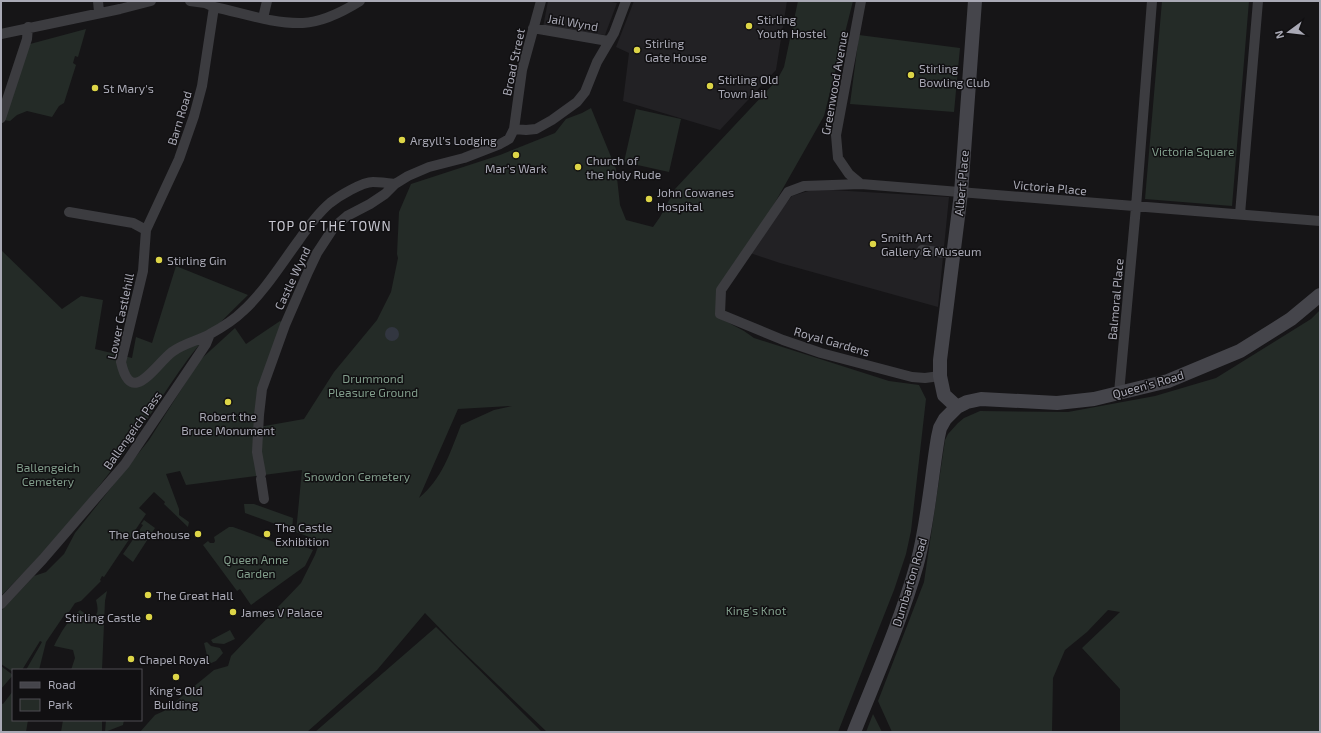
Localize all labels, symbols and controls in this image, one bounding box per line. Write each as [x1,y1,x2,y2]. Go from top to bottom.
street label: Jail Wynd [547,11,599,33]
place label: Stirling Youth Hostel [757,12,827,40]
north arrow [1269,12,1309,52]
marker: Stirling Youth Hostel [744,21,754,31]
street label: Broad Street [499,27,527,97]
text: N [1272,29,1286,40]
street label: Greenwood Avenue [818,30,850,136]
place label: Stirling Gate House [645,36,707,64]
marker: Stirling Gate House [632,45,642,55]
place label: Stirling Bowling Club [919,61,990,89]
marker: Stirling Bowling Club [906,70,916,80]
place label: Stirling Old Town Jail [718,72,778,100]
place label: St Mary's [103,81,154,95]
marker: Stirling Old Town Jail [705,81,715,91]
marker: St Mary's [90,83,100,93]
street label: Barn Road [164,89,194,147]
place label: Argyll's Lodging [410,133,497,147]
marker: Argyll's Lodging [397,135,407,145]
park label: Victoria Square [1152,144,1234,158]
marker: Mar's Wark [511,150,521,160]
street label: Albert Place [951,150,971,216]
place label: Church of the Holy Rude [586,153,661,181]
place label: Mar's Wark [485,161,547,175]
marker: Church of the Holy Rude [573,162,583,172]
street label: Victoria Place [1013,177,1087,197]
place label: John Cowanes Hospital [657,185,734,213]
marker: John Cowanes Hospital [644,194,654,204]
district label: TOP OF THE TOWN [268,218,392,234]
place label: Smith Art Gallery & Museum [881,230,981,258]
marker: Smith Art Gallery & Museum [868,239,878,249]
street label: Castle Wynd [271,244,313,312]
place label: Stirling Gin [167,253,226,267]
marker: Stirling Gin [154,255,164,265]
street label: Balmoral Place [1104,258,1126,340]
street label: Lower Castlehill [104,271,136,360]
street label: Royal Gardens [793,324,871,358]
street label: Queen's Road [1111,367,1186,402]
park label: Drummond Pleasure Ground [328,371,418,399]
street label: Ballengeich Pass [100,388,164,472]
marker: Robert the Bruce Monument [223,397,233,407]
place label: Robert the Bruce Monument [181,409,275,437]
park label: Ballengeich Cemetery [16,460,80,488]
park label: Snowdon Cemetery [304,469,411,483]
place label: The Castle Exhibition [275,520,332,548]
place label: The Gatehouse [109,527,190,541]
marker: The Gatehouse [193,529,203,539]
marker: The Castle Exhibition [262,529,272,539]
street label: Dumbarton Road [889,536,929,628]
park label: Queen Anne Garden [224,552,288,580]
place label: The Great Hall [156,588,234,602]
marker: The Great Hall [143,590,153,600]
park label: King's Knot [726,603,787,617]
place label: James V Palace [241,605,323,619]
marker: James V Palace [228,607,238,617]
place label: Stirling Castle [65,610,141,624]
marker: Stirling Castle [144,612,154,622]
place label: Chapel Royal [139,652,210,666]
marker: Chapel Royal [126,654,136,664]
legend [12,669,142,721]
marker: King's Old Building [171,672,181,682]
text: Road [48,677,76,691]
place label: King's Old Building [149,683,203,711]
text: Park [48,697,73,711]

